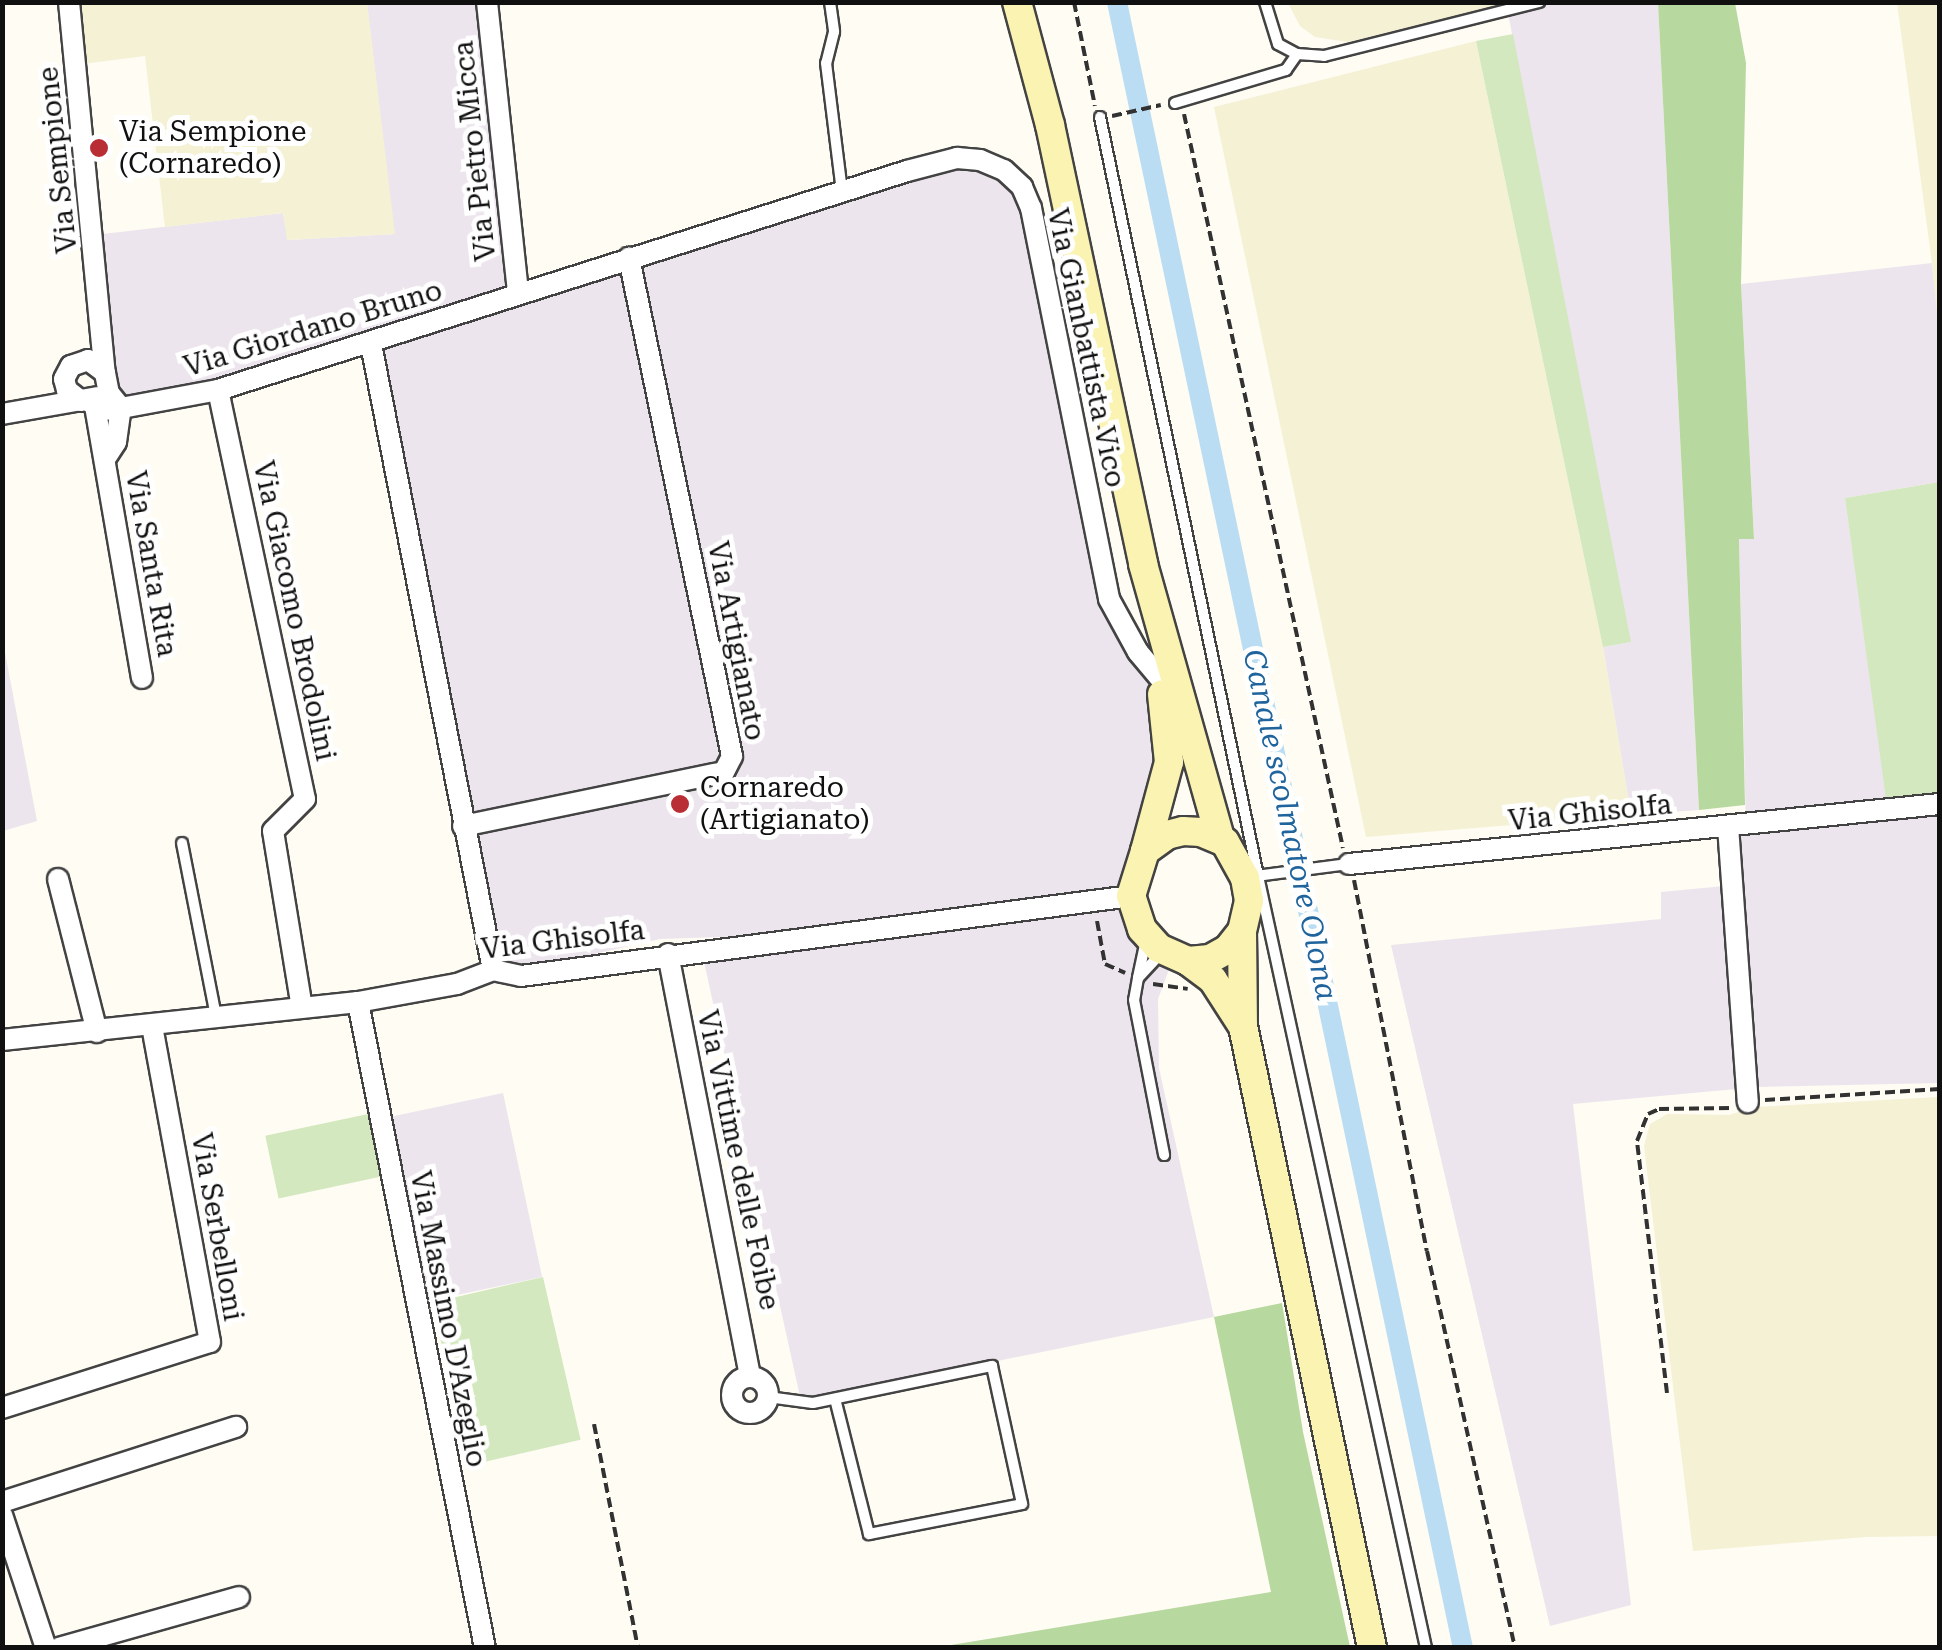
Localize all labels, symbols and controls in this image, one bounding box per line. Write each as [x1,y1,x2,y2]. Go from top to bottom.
street label: Via Pietro Micca [447,39,503,263]
street label: Via Sempione [31,65,85,255]
place label: Via Sempione (Cornaredo) [119,115,306,181]
marker: Via Sempione (Cornaredo) [88,137,110,159]
street label: Via Gianbattista Vico [1040,205,1132,491]
street label: Via Giordano Bruno [180,274,446,384]
street label: Via Giacomo Brodolini [246,458,342,764]
street label: Via Santa Rita [118,469,184,659]
street label: Via Artigianato [700,539,772,743]
water label: Canale scolmatore Olona [1235,646,1345,1004]
place label: Cornaredo (Artigianato) [700,771,870,837]
street label: Via Ghisolfa [1507,788,1673,838]
marker: Cornaredo (Artigianato) [669,793,691,815]
street label: Via Ghisolfa [479,913,647,967]
street label: Via Vittime delle Foibe [690,1007,786,1313]
street label: Via Serbelloni [184,1130,250,1324]
street label: Via Massimo D'Azeglio [403,1168,493,1470]

